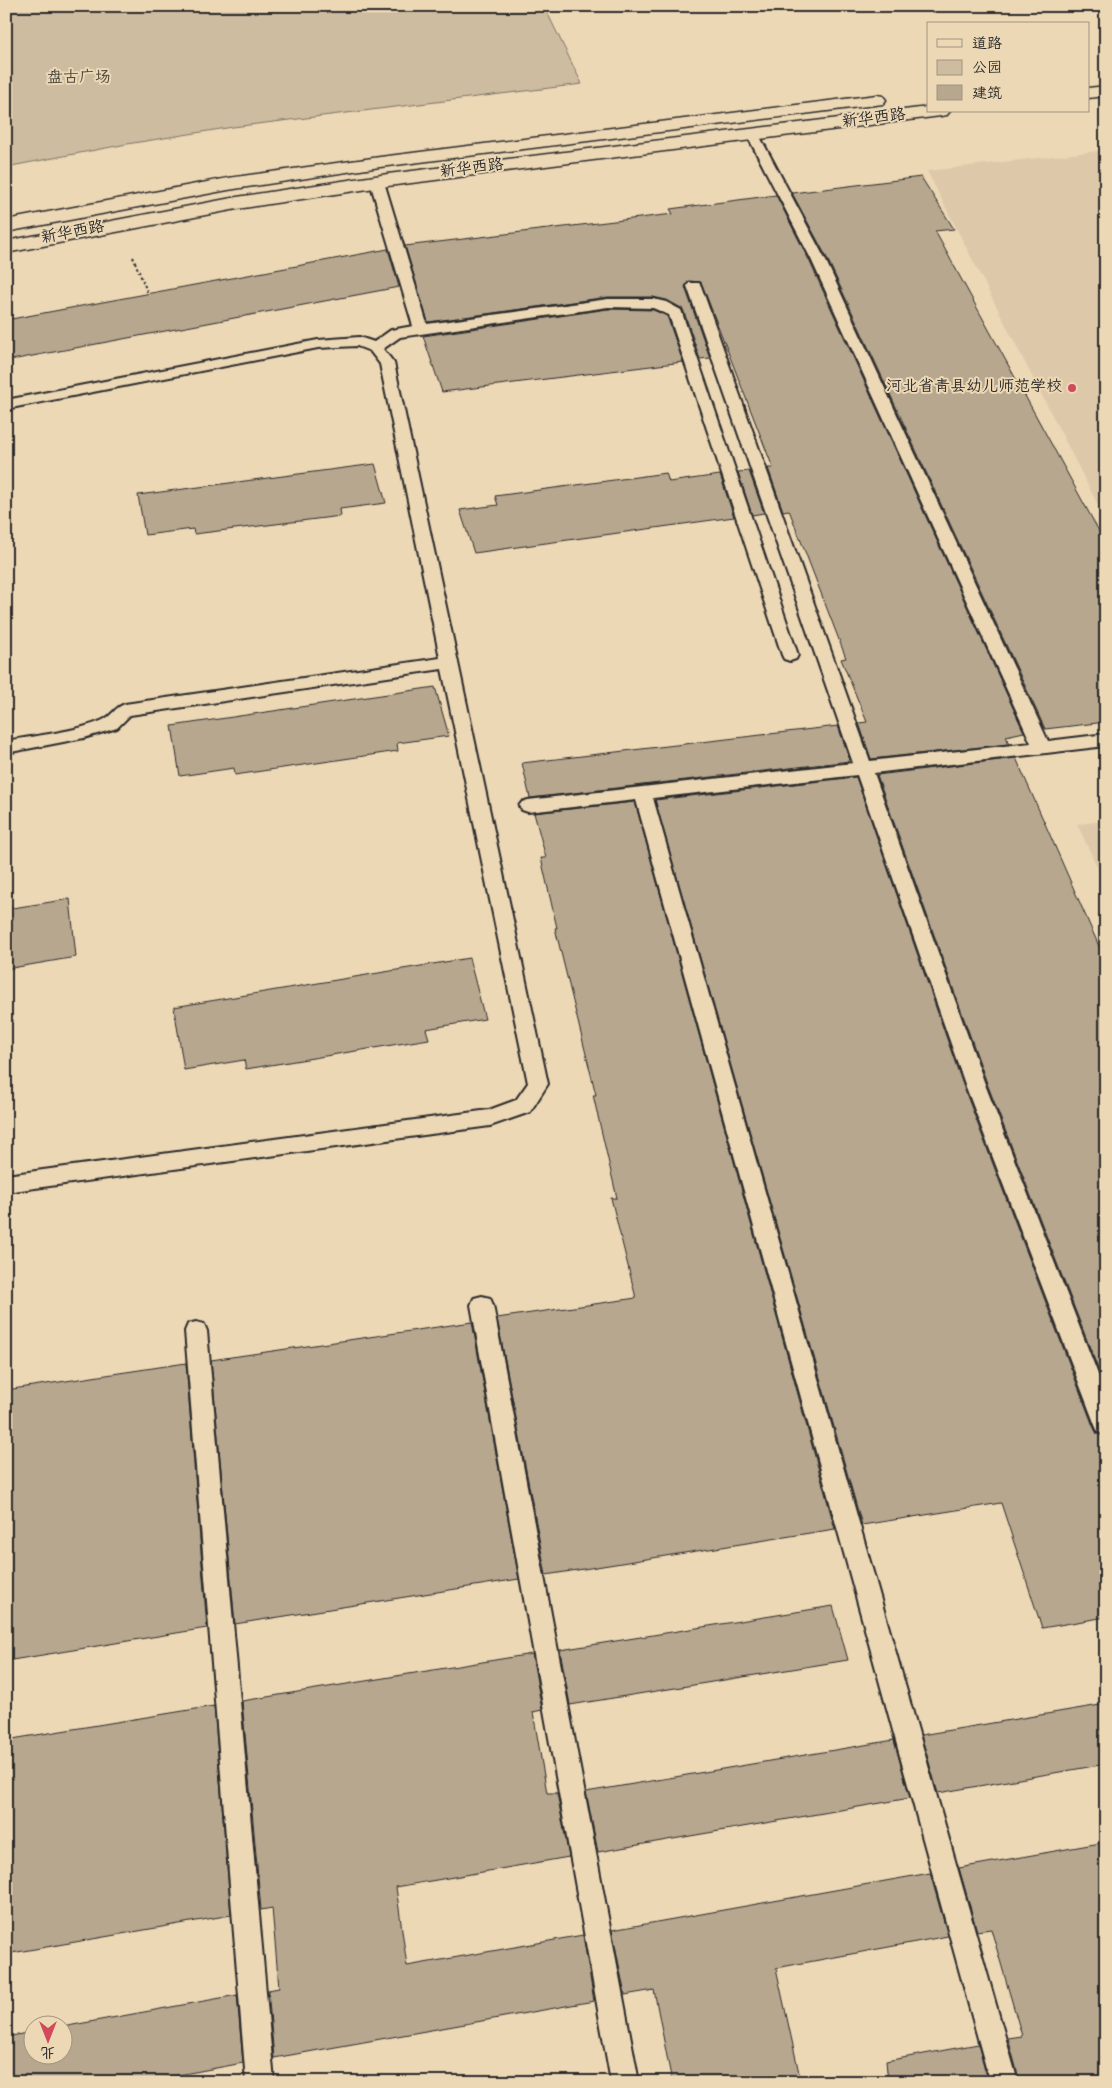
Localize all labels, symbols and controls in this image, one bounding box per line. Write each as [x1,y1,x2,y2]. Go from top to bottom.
legend [927,22,1090,112]
text: 道路 [972,36,1002,54]
text: 公园 [972,60,1002,78]
park label: 盘古广场 [47,68,111,89]
text: 建筑 [972,86,1002,104]
street label: 新华西路 [841,105,907,133]
street label: 新华西路 [439,155,505,183]
street label: 新华西路 [39,217,106,249]
place label: 河北省青县幼儿师范学校 [886,377,1062,398]
marker: 河北省青县幼儿师范学校 [1066,382,1078,394]
north arrow [22,2016,72,2066]
text: 北 [41,2042,55,2059]

